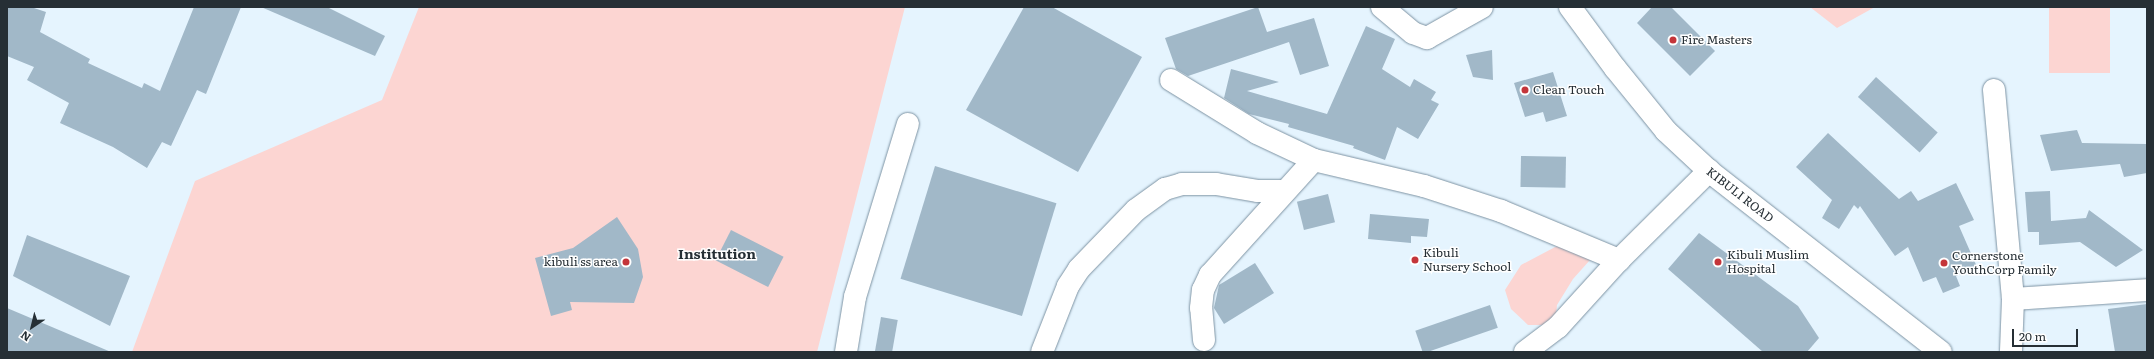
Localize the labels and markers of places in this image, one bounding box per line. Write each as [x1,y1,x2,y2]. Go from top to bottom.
place label: Fire Masters [1681,33,1752,47]
marker: Fire Masters [1668,35,1678,45]
place label: Clean Touch [1533,83,1605,97]
marker: Clean Touch [1520,85,1530,95]
place label: Kibuli Nursery School [1423,246,1511,274]
place label: Kibuli Muslim Hospital [1727,248,1809,276]
place label: Cornerstone YouthCorp Family [1952,249,2057,277]
place label: kibuli ss area [544,255,618,269]
marker: Kibuli Nursery School [1410,255,1420,265]
marker: Kibuli Muslim Hospital [1712,256,1724,268]
marker: kibuli ss area [621,257,631,267]
marker: Cornerstone YouthCorp Family [1939,258,1949,268]

